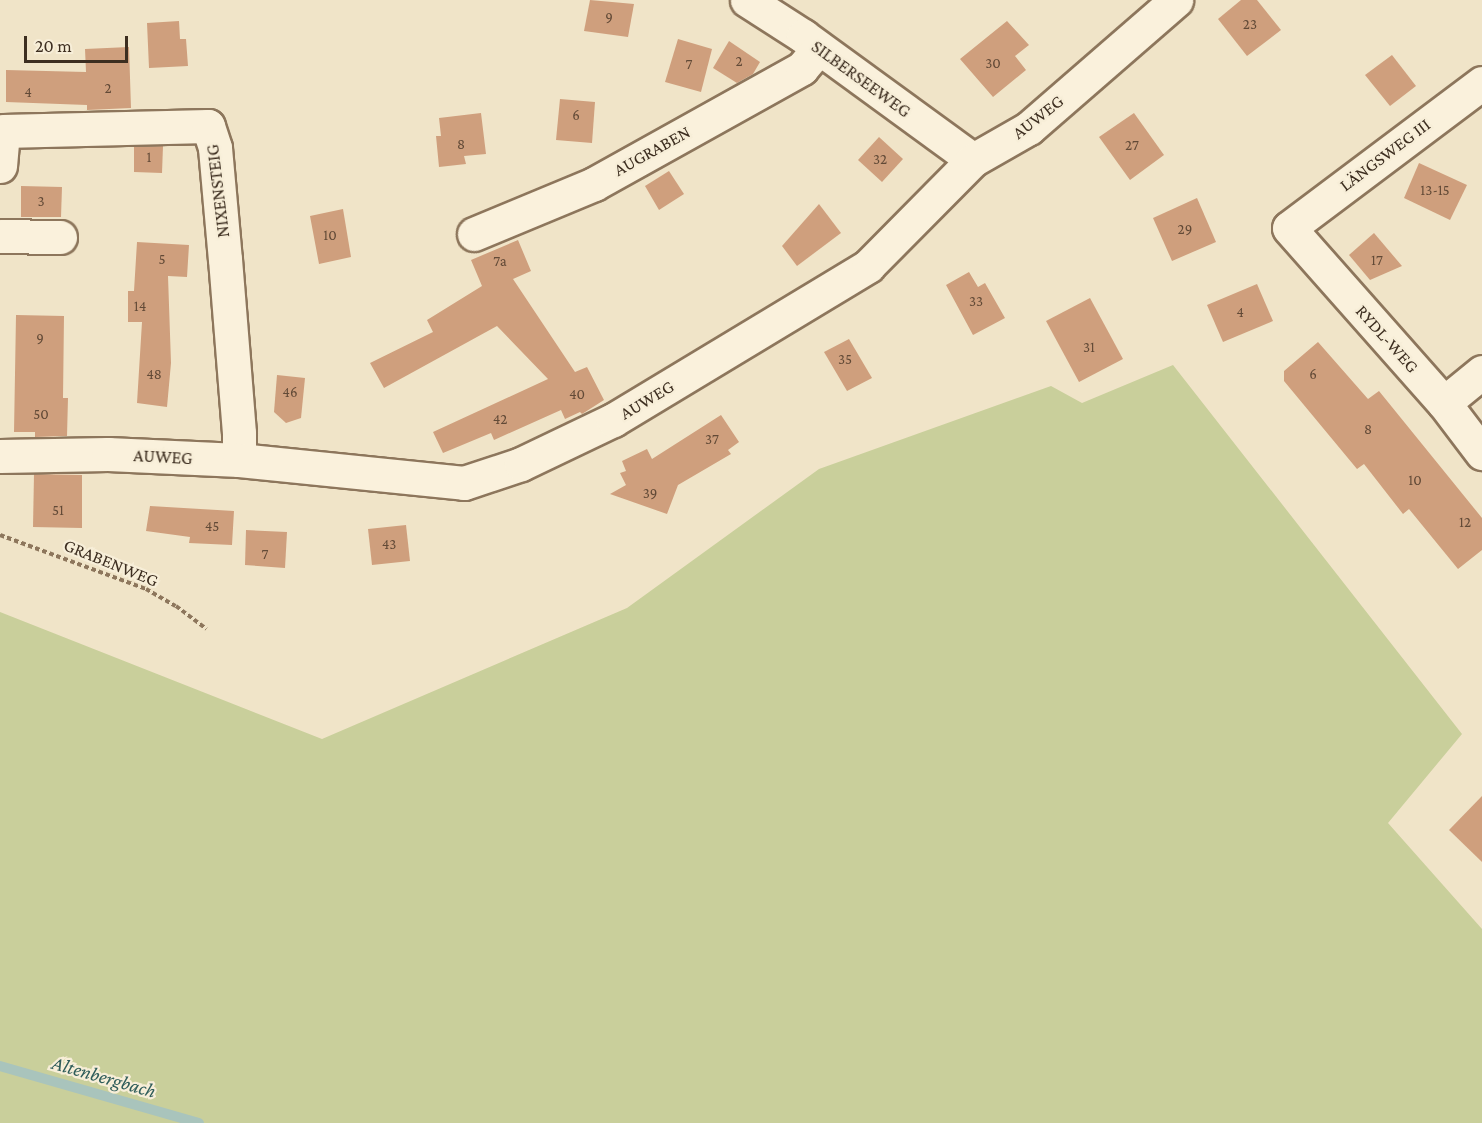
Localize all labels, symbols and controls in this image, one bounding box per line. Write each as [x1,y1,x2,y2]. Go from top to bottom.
house number: 9 [605,9,613,27]
house number: 23 [1243,16,1257,34]
scale bar [27,24,130,62]
text: 20 m [35,36,72,56]
street label: SILBERSEEWEG [807,36,915,122]
house number: 2 [735,53,743,71]
house number: 30 [985,55,1001,73]
house number: 7 [686,56,692,74]
house number: 2 [104,80,112,98]
house number: 4 [24,84,32,102]
street label: AUWEG [1008,90,1068,144]
house number: 6 [572,107,580,125]
street label: LÄNGSWEG III [1335,114,1435,196]
street label: AUGRABEN [610,121,694,181]
house number: 8 [457,136,465,154]
house number: 27 [1125,137,1139,155]
street label: NIXENSTEIG [202,143,234,239]
house number: 1 [147,149,151,167]
house number: 32 [873,151,887,169]
house number: 13-15 [1420,182,1450,200]
house number: 3 [37,193,45,211]
house number: 29 [1178,221,1192,239]
house number: 10 [323,227,337,245]
house number: 5 [158,251,166,269]
house number: 17 [1371,252,1383,270]
house number: 7a [493,253,507,271]
house number: 33 [969,293,983,311]
house number: 14 [134,298,146,316]
street label: RYDL-WEG [1351,301,1423,377]
house number: 4 [1236,304,1244,322]
house number: 9 [36,330,44,348]
house number: 31 [1083,339,1095,357]
house number: 35 [838,351,852,369]
house number: 48 [146,366,162,384]
house number: 6 [1309,366,1317,384]
street label: AUWEG [616,375,678,425]
house number: 46 [282,384,298,402]
house number: 40 [569,386,585,404]
house number: 50 [33,406,49,424]
house number: 42 [493,411,507,429]
house number: 8 [1364,421,1372,439]
house number: 37 [705,431,719,449]
street label: AUWEG [133,445,193,469]
house number: 10 [1408,472,1422,490]
house number: 39 [643,485,657,503]
house number: 51 [52,502,64,520]
house number: 12 [1459,514,1471,532]
house number: 45 [205,518,219,536]
street label: GRABENWEG [61,534,161,592]
house number: 43 [382,536,396,554]
house number: 7 [262,546,268,564]
water label: Altenbergbach [49,1051,159,1103]

